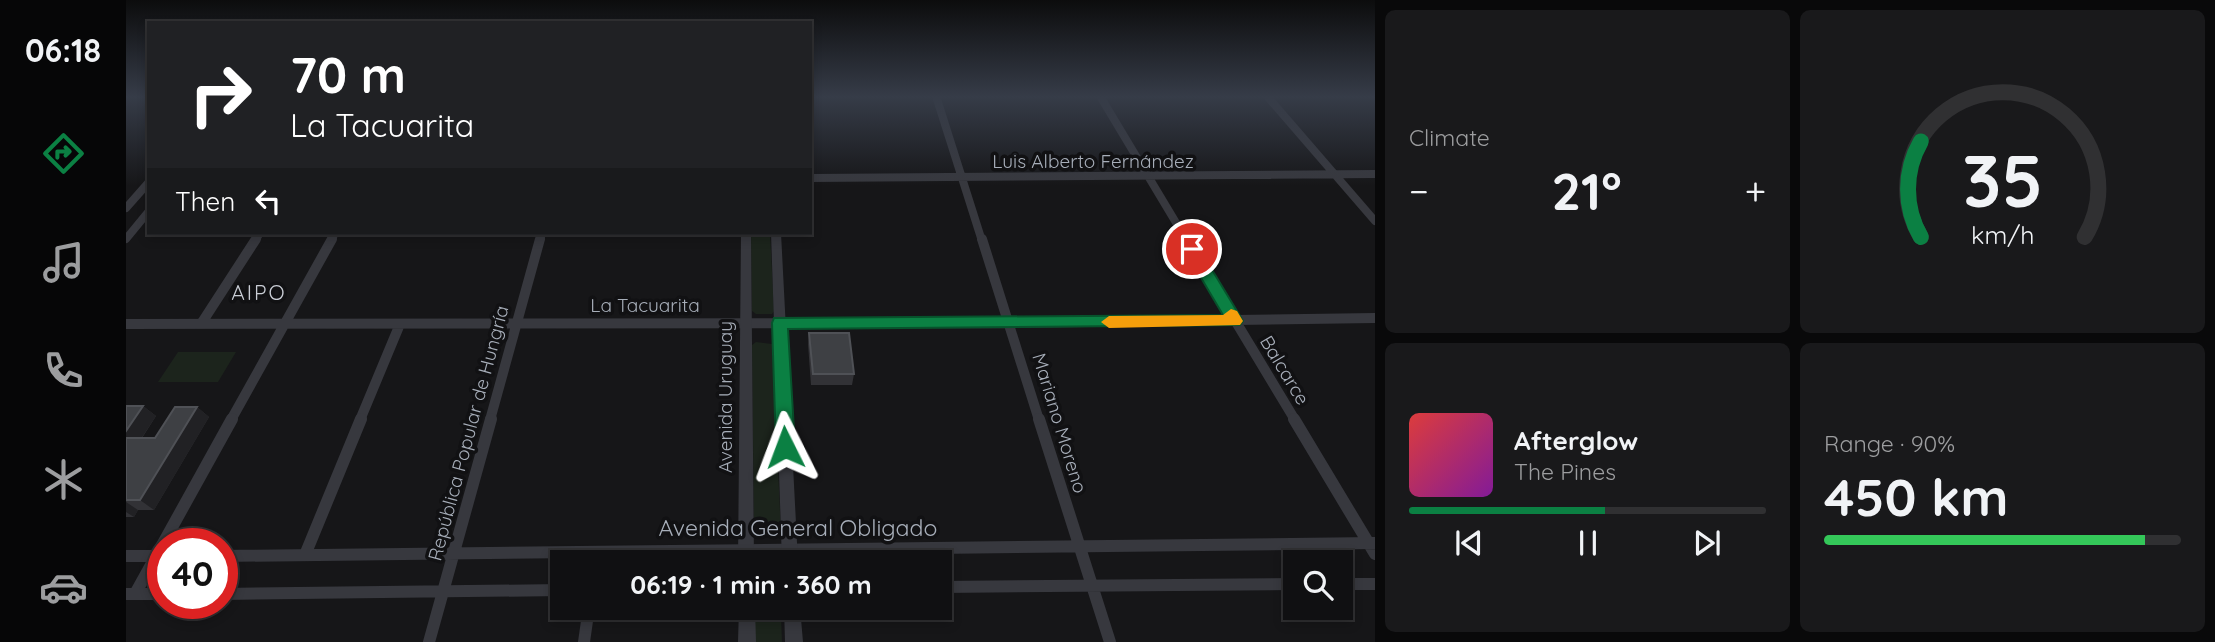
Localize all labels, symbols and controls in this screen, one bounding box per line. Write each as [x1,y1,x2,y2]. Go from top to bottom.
text: 06:18 [25,30,101,70]
text: 70 m [290,44,406,105]
icon: right [175,49,266,140]
text: La Tacuarita [290,105,474,145]
text: Climate [1409,123,1490,152]
icon: directions [39,129,88,178]
text: 35 [1962,135,2043,226]
street label: Luis Alberto Fernández [992,149,1194,173]
text: 21° [1552,158,1622,223]
text: − [1409,167,1429,215]
text: + [1745,167,1766,215]
icon: left [249,182,287,220]
text: Then [175,185,235,218]
pin [1162,219,1222,279]
text: km/h [1971,219,2034,250]
icon: arrive [1173,230,1211,268]
icon: music [39,238,88,287]
district label: AIPO [231,279,287,305]
street label: La Tacuarita [590,293,700,317]
street label: República Popular de Hungría [422,303,514,563]
street label: Avenida Uruguay [713,321,737,473]
street label: Balcarce [1255,331,1315,409]
icon: phone [39,346,88,395]
street label: Mariano Moreno [1027,350,1093,496]
position arrow [748,410,822,484]
text: Afterglow [1514,424,1638,457]
text: Range · 90% [1824,429,1955,458]
icon: climate [39,455,88,504]
text: The Pines [1514,457,1616,486]
text: 450 km [1824,464,2009,529]
street label: Avenida General Obligado [659,513,937,542]
icon: previous [1450,524,1488,562]
icon: pause [1569,524,1607,562]
icon: next [1688,524,1726,562]
speed limit sign: 40 [147,528,238,619]
map controls [1283,550,1353,620]
button: search [1283,550,1353,620]
icon: car [39,563,88,612]
text: 06:19 · 1 min · 360 m [630,568,872,601]

